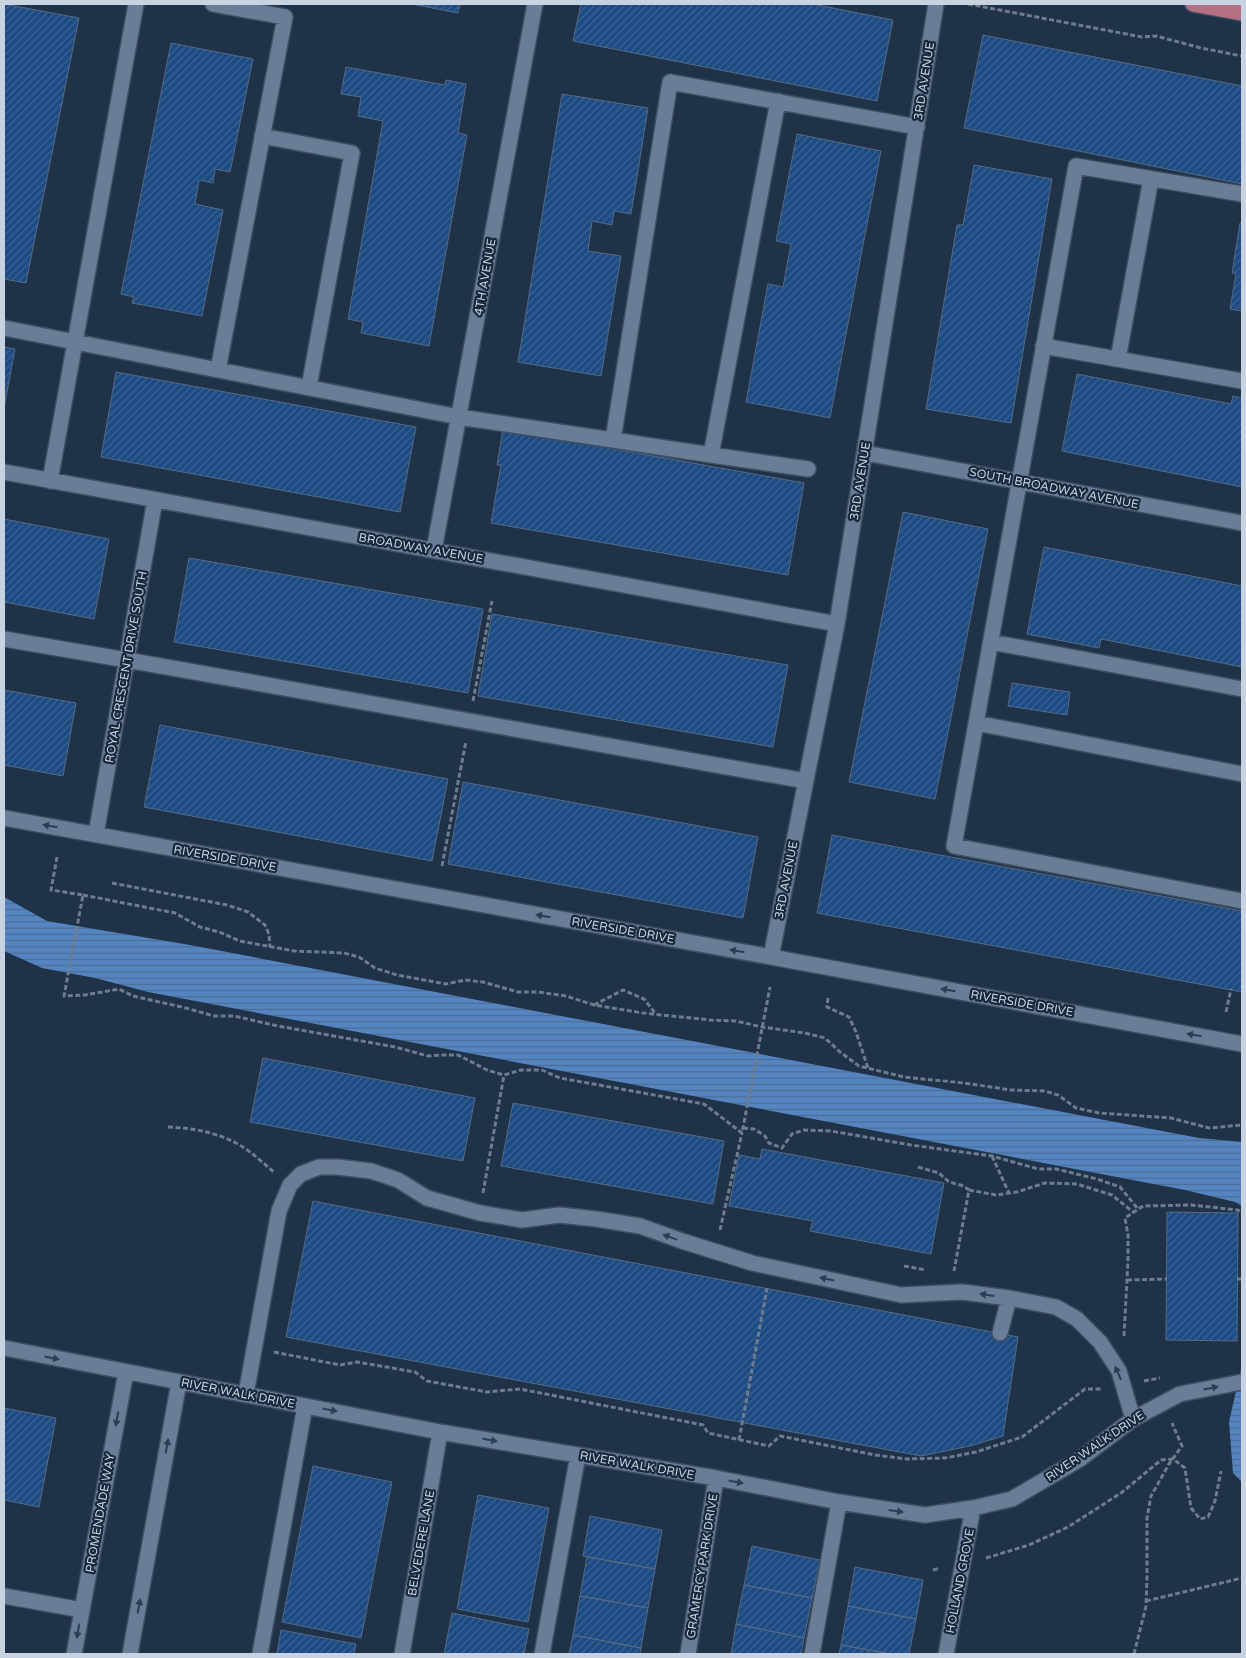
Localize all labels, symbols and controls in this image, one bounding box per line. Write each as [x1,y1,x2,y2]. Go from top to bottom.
street label: 3RD AVENUE [911,41,937,121]
street label: 4TH AVENUE [471,237,499,317]
street label: 3RD AVENUE [847,441,873,521]
street label: SOUTH BROADWAY AVENUE [968,465,1140,511]
street label: BROADWAY AVENUE [358,530,485,566]
street label: ROYAL CRESCENT DRIVE SOUTH [102,570,150,764]
one-way arrow [42,822,58,830]
street label: 3RD AVENUE [772,840,800,920]
street label: RIVERSIDE DRIVE [173,842,278,874]
one-way arrow [534,911,550,919]
street label: RIVERSIDE DRIVE [571,914,676,946]
one-way arrow [729,946,745,954]
one-way arrow [940,985,956,993]
street label: RIVERSIDE DRIVE [970,987,1075,1019]
one-way arrow [1186,1031,1202,1039]
one-way arrow [662,1233,677,1241]
one-way arrow [819,1275,834,1283]
one-way arrow [979,1291,995,1299]
one-way arrow [44,1354,60,1362]
one-way arrow [1114,1365,1123,1380]
street label: RIVER WALK DRIVE [180,1375,296,1411]
one-way arrow [1204,1383,1220,1391]
one-way arrow [322,1407,338,1415]
street label: RIVER WALK DRIVE [1043,1408,1147,1484]
one-way arrow [112,1412,120,1428]
one-way arrow [482,1436,498,1444]
one-way arrow [164,1438,172,1454]
street label: RIVER WALK DRIVE [579,1448,696,1482]
street label: PROMENDADE WAY [83,1452,117,1574]
one-way arrow [728,1478,744,1486]
street label: BELVEDERE LANE [405,1489,437,1597]
street label: GRAMERCY PARK DRIVE [684,1492,720,1640]
one-way arrow [888,1507,904,1515]
street label: HOLLAND GROVE [943,1527,977,1635]
one-way arrow [135,1598,143,1614]
one-way arrow [74,1623,82,1639]

